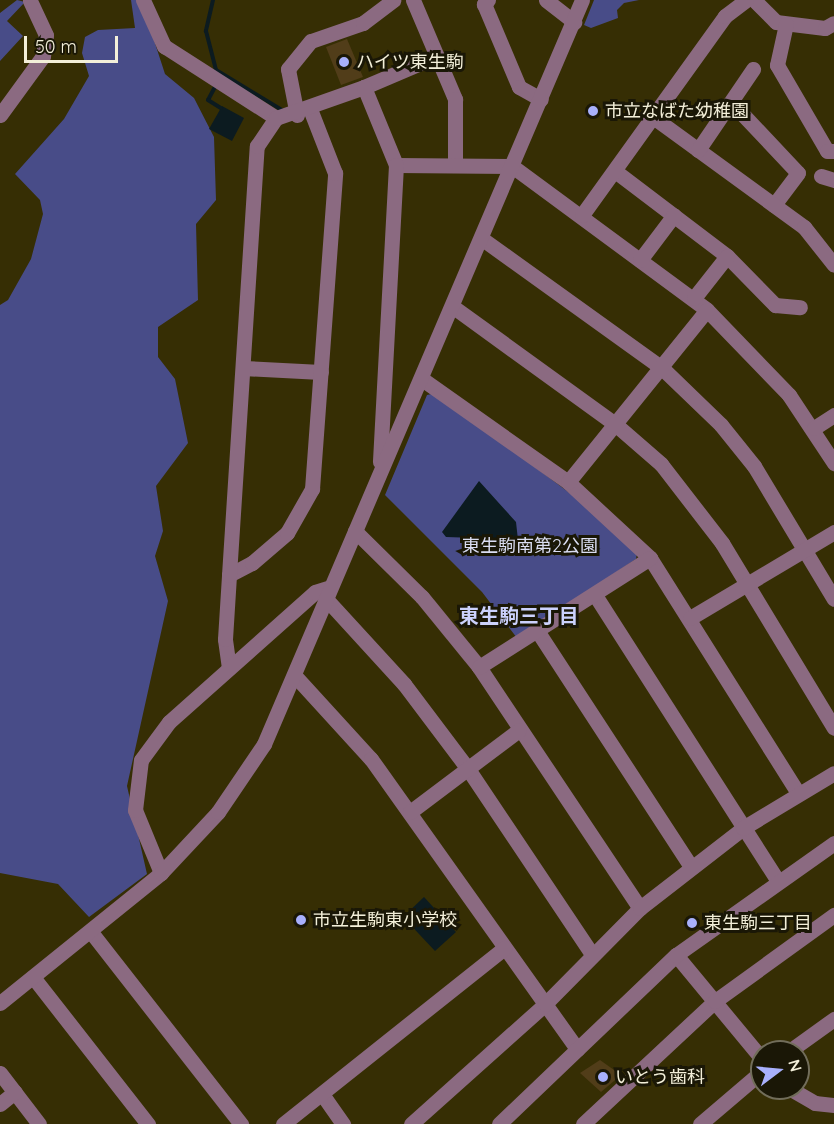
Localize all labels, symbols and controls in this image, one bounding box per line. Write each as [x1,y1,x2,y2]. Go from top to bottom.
scale bar [27,24,122,62]
text: 50 m [35,35,77,58]
place label: ハイツ東生駒 [356,51,464,73]
marker: ハイツ東生駒 [337,55,351,69]
place label: 市立なばた幼稚園 [605,100,749,122]
marker: 市立なばた幼稚園 [586,104,600,118]
park label: 東生駒南第2公園 [462,535,598,557]
district label: 東生駒三丁目 [459,603,579,627]
place label: 市立生駒東小学校 [313,909,457,931]
place label: 東生駒三丁目 [704,912,812,934]
marker: 市立生駒東小学校 [294,913,308,927]
marker: 東生駒三丁目 [685,916,699,930]
north arrow [750,1040,810,1100]
text: N [784,1057,807,1074]
place label: いとう歯科 [615,1066,705,1088]
marker: いとう歯科 [596,1070,610,1084]

